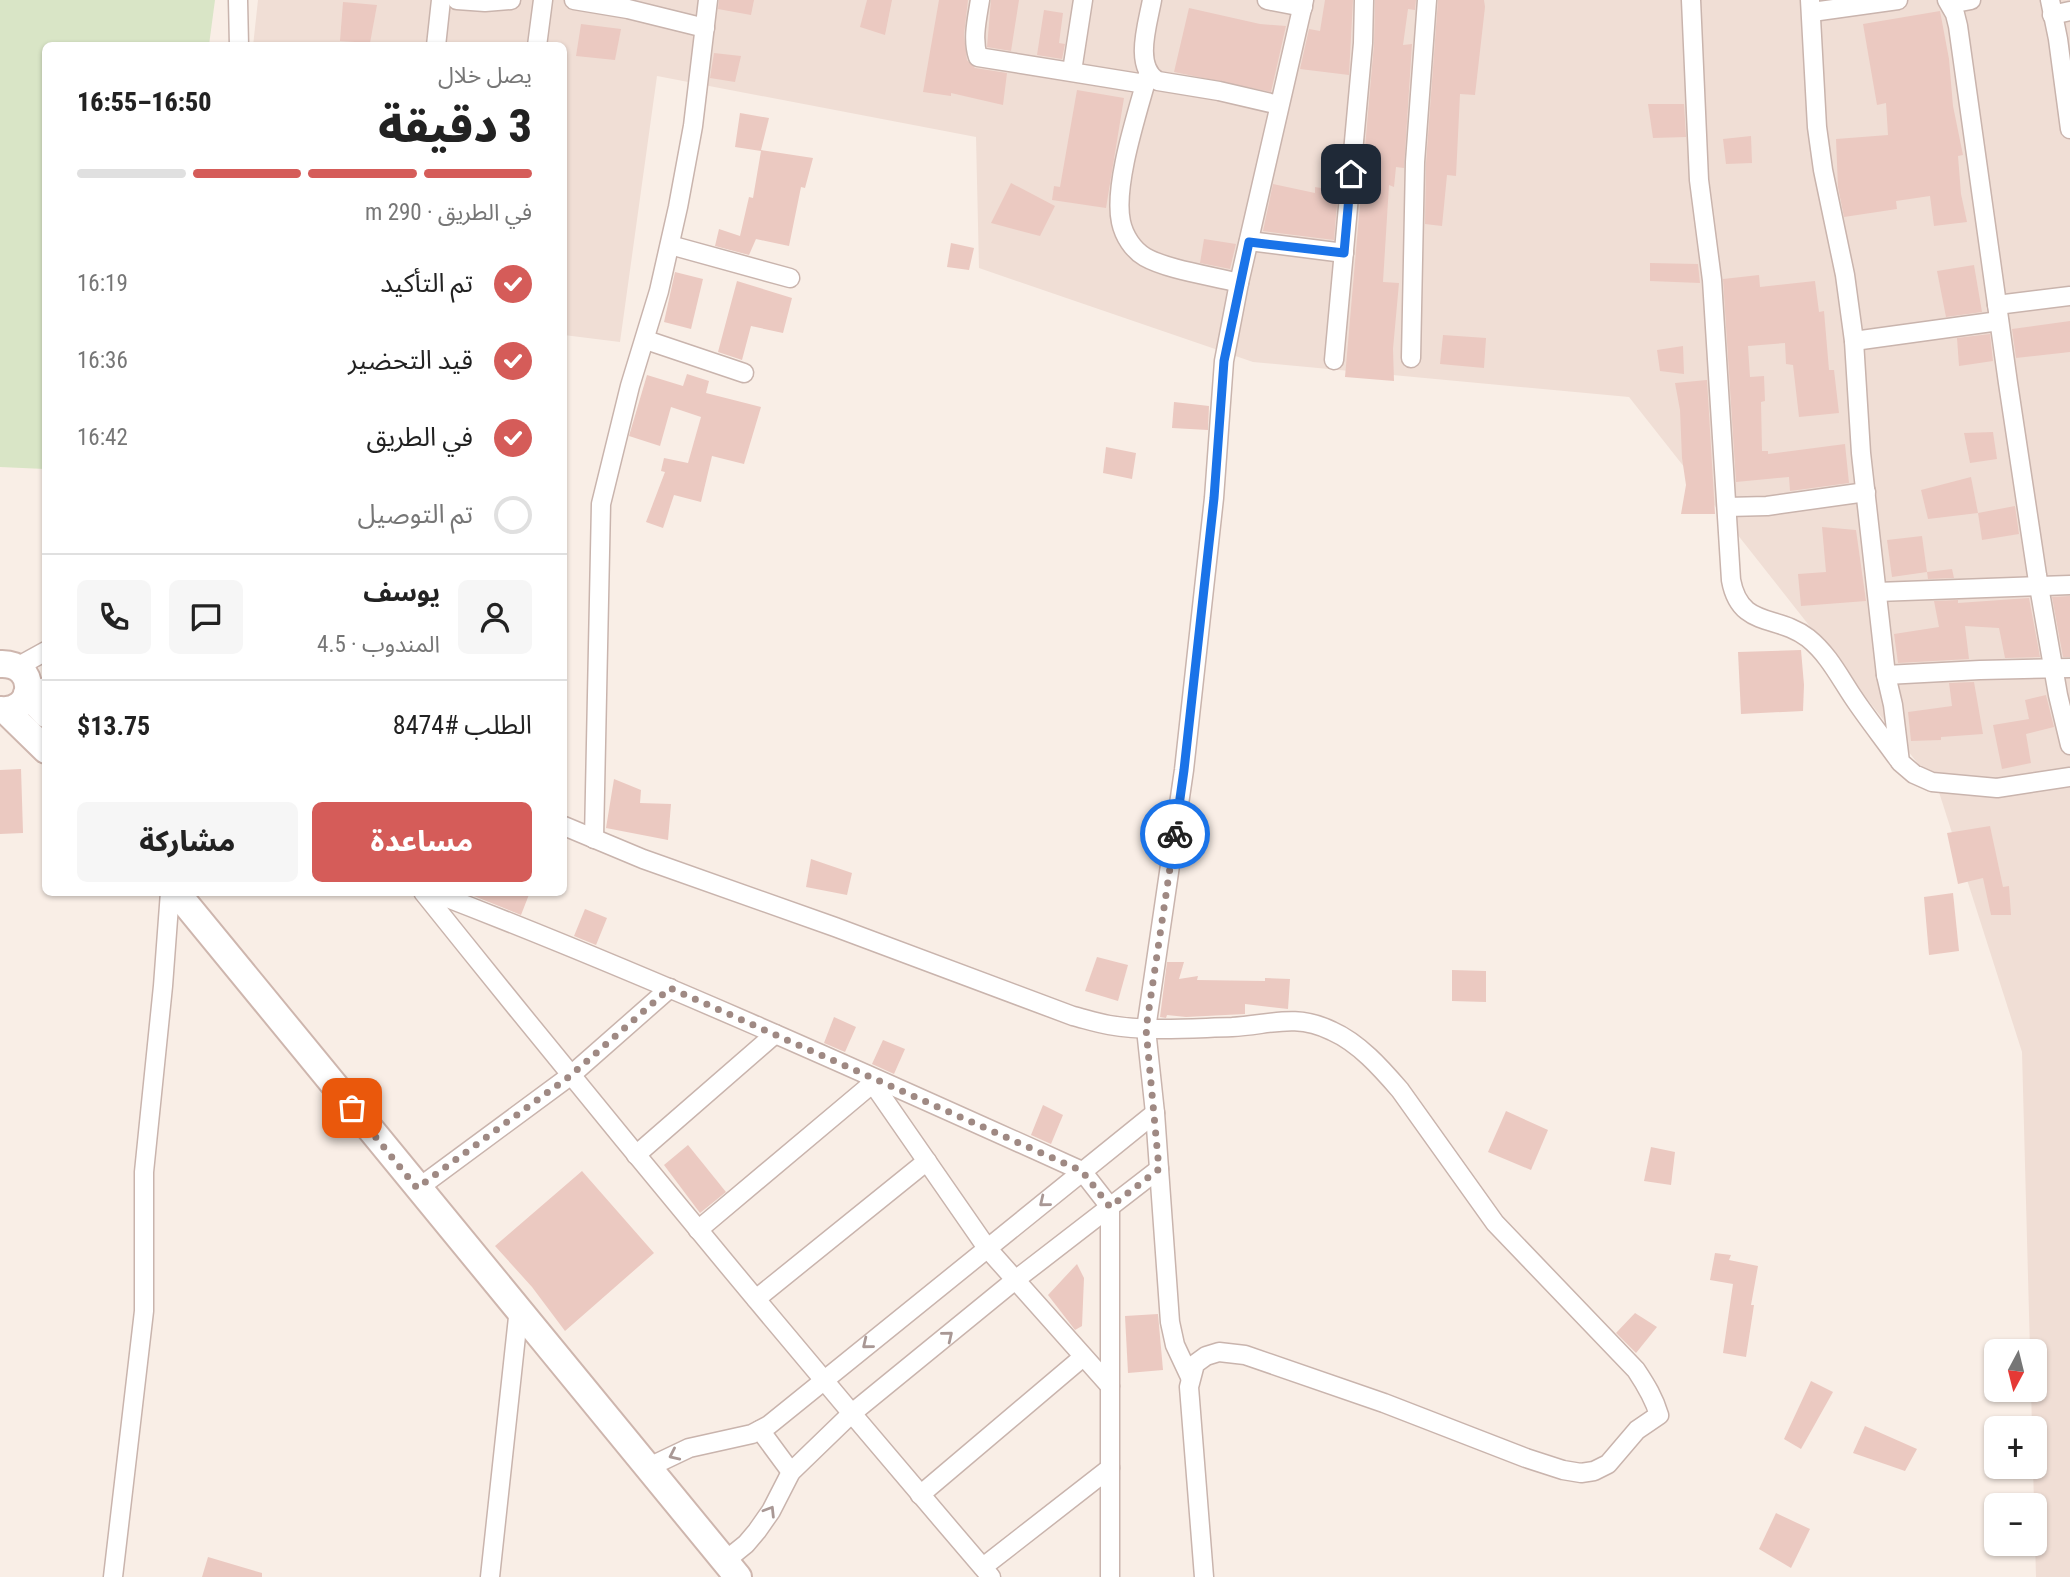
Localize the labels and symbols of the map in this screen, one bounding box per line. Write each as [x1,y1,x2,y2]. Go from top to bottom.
pin [1321,144,1381,204]
courier [1140,799,1210,869]
pin [322,1078,382,1138]
one-way arrow [1040,1193,1052,1206]
one-way arrow [940,1331,952,1344]
one-way arrow [863,1336,875,1349]
north arrow [1984,1339,2048,1402]
one-way arrow [669,1447,681,1461]
one-way arrow [761,1505,774,1518]

